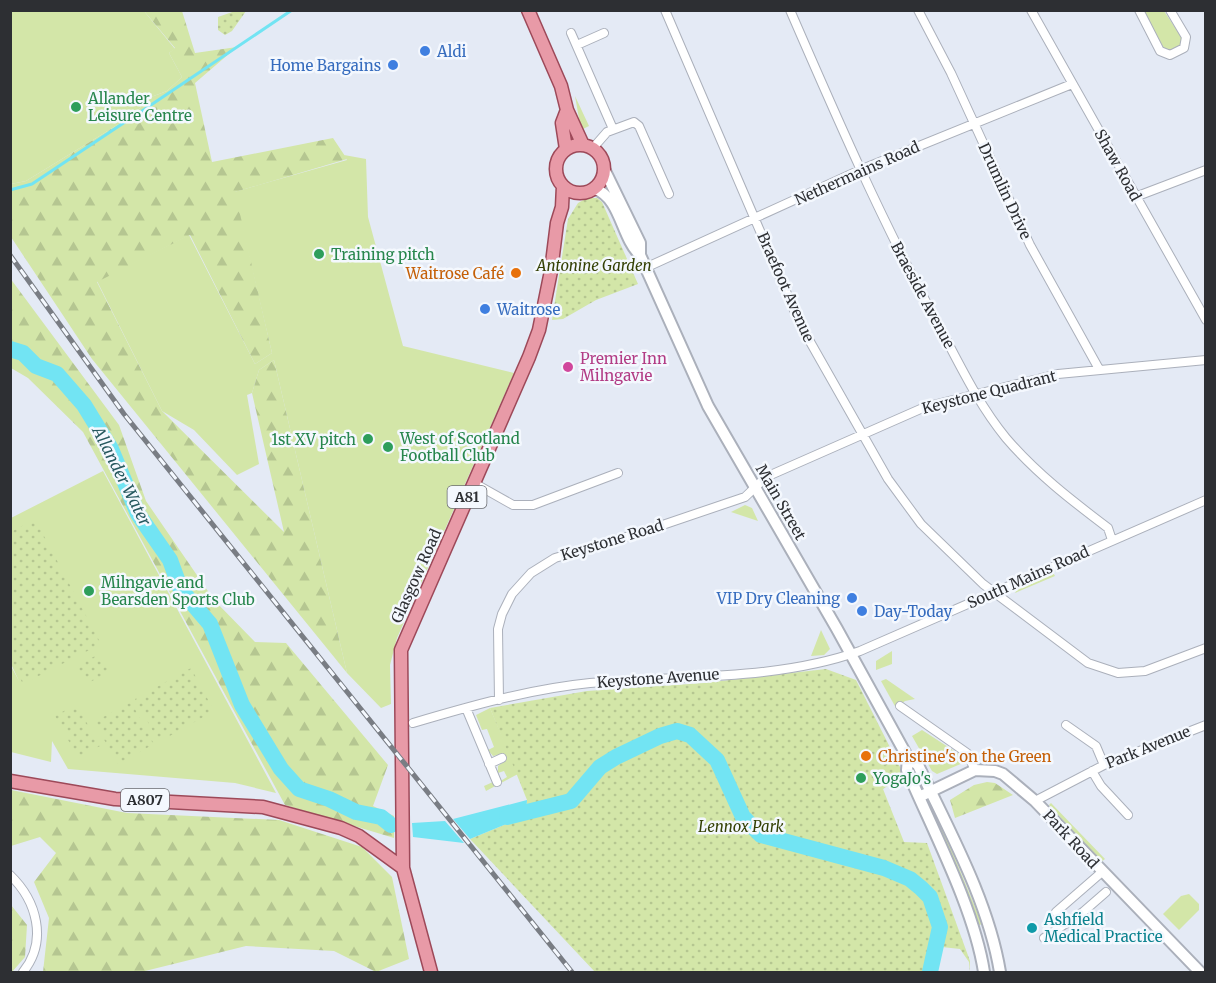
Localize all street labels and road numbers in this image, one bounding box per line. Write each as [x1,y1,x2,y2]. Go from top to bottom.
street label: Shaw Road [1090,126,1146,204]
street label: Nethermains Road [792,137,922,209]
street label: Drumlin Drive [974,140,1036,242]
street label: Braefoot Avenue [753,229,819,345]
street label: Braeside Avenue [887,239,959,352]
street label: Keystone Quadrant [920,366,1058,418]
street label: Main Street [752,461,810,543]
road number: A81 [448,486,486,508]
street label: Keystone Road [558,515,666,565]
street label: Glasgow Road [387,526,445,626]
street label: South Mains Road [964,542,1092,612]
street label: Keystone Avenue [596,664,720,692]
street label: Park Avenue [1103,721,1193,773]
road number: A807 [121,789,169,811]
street label: Park Road [1039,806,1103,872]

